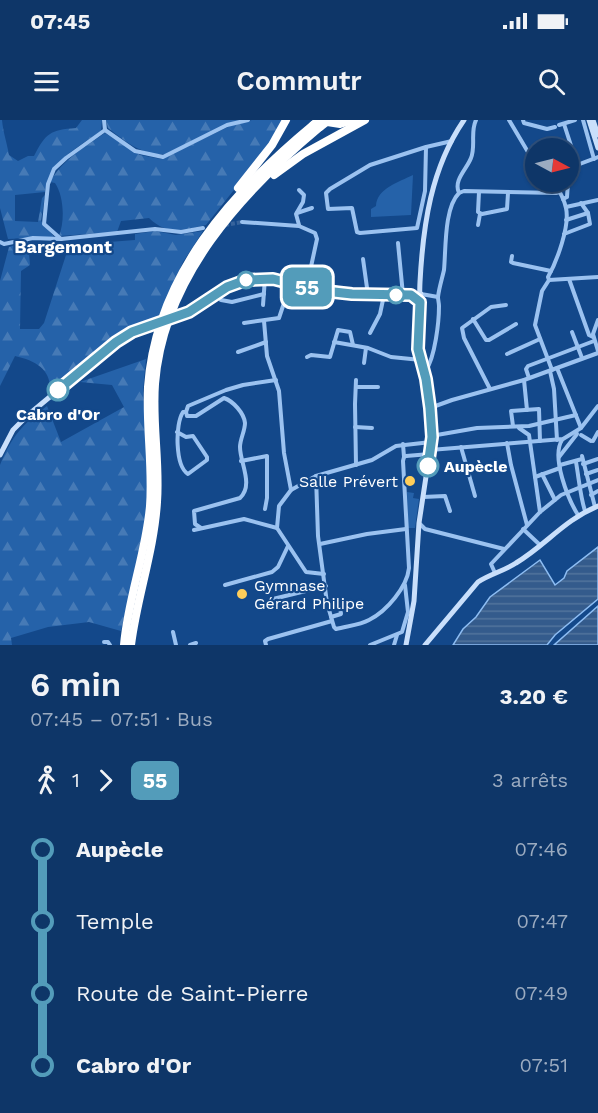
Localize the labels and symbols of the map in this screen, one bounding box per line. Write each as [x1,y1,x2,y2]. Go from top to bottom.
north arrow [525,138,579,192]
district label: Bargemont [14,236,112,257]
line badge: 55 [280,268,334,306]
unlabelled marker [237,271,255,289]
unlabelled marker [387,286,405,304]
marker: Cabro d'Or [47,379,69,401]
place label: Cabro d'Or [16,405,100,424]
marker: Aupècle [417,455,439,477]
place label: Aupècle [444,457,508,476]
place label: Salle Prévert [299,472,398,491]
marker: Salle Prévert [403,474,417,488]
place label: Gymnase Gérard Philipe [254,576,364,613]
marker: Gymnase Gérard Philipe [235,587,249,601]

